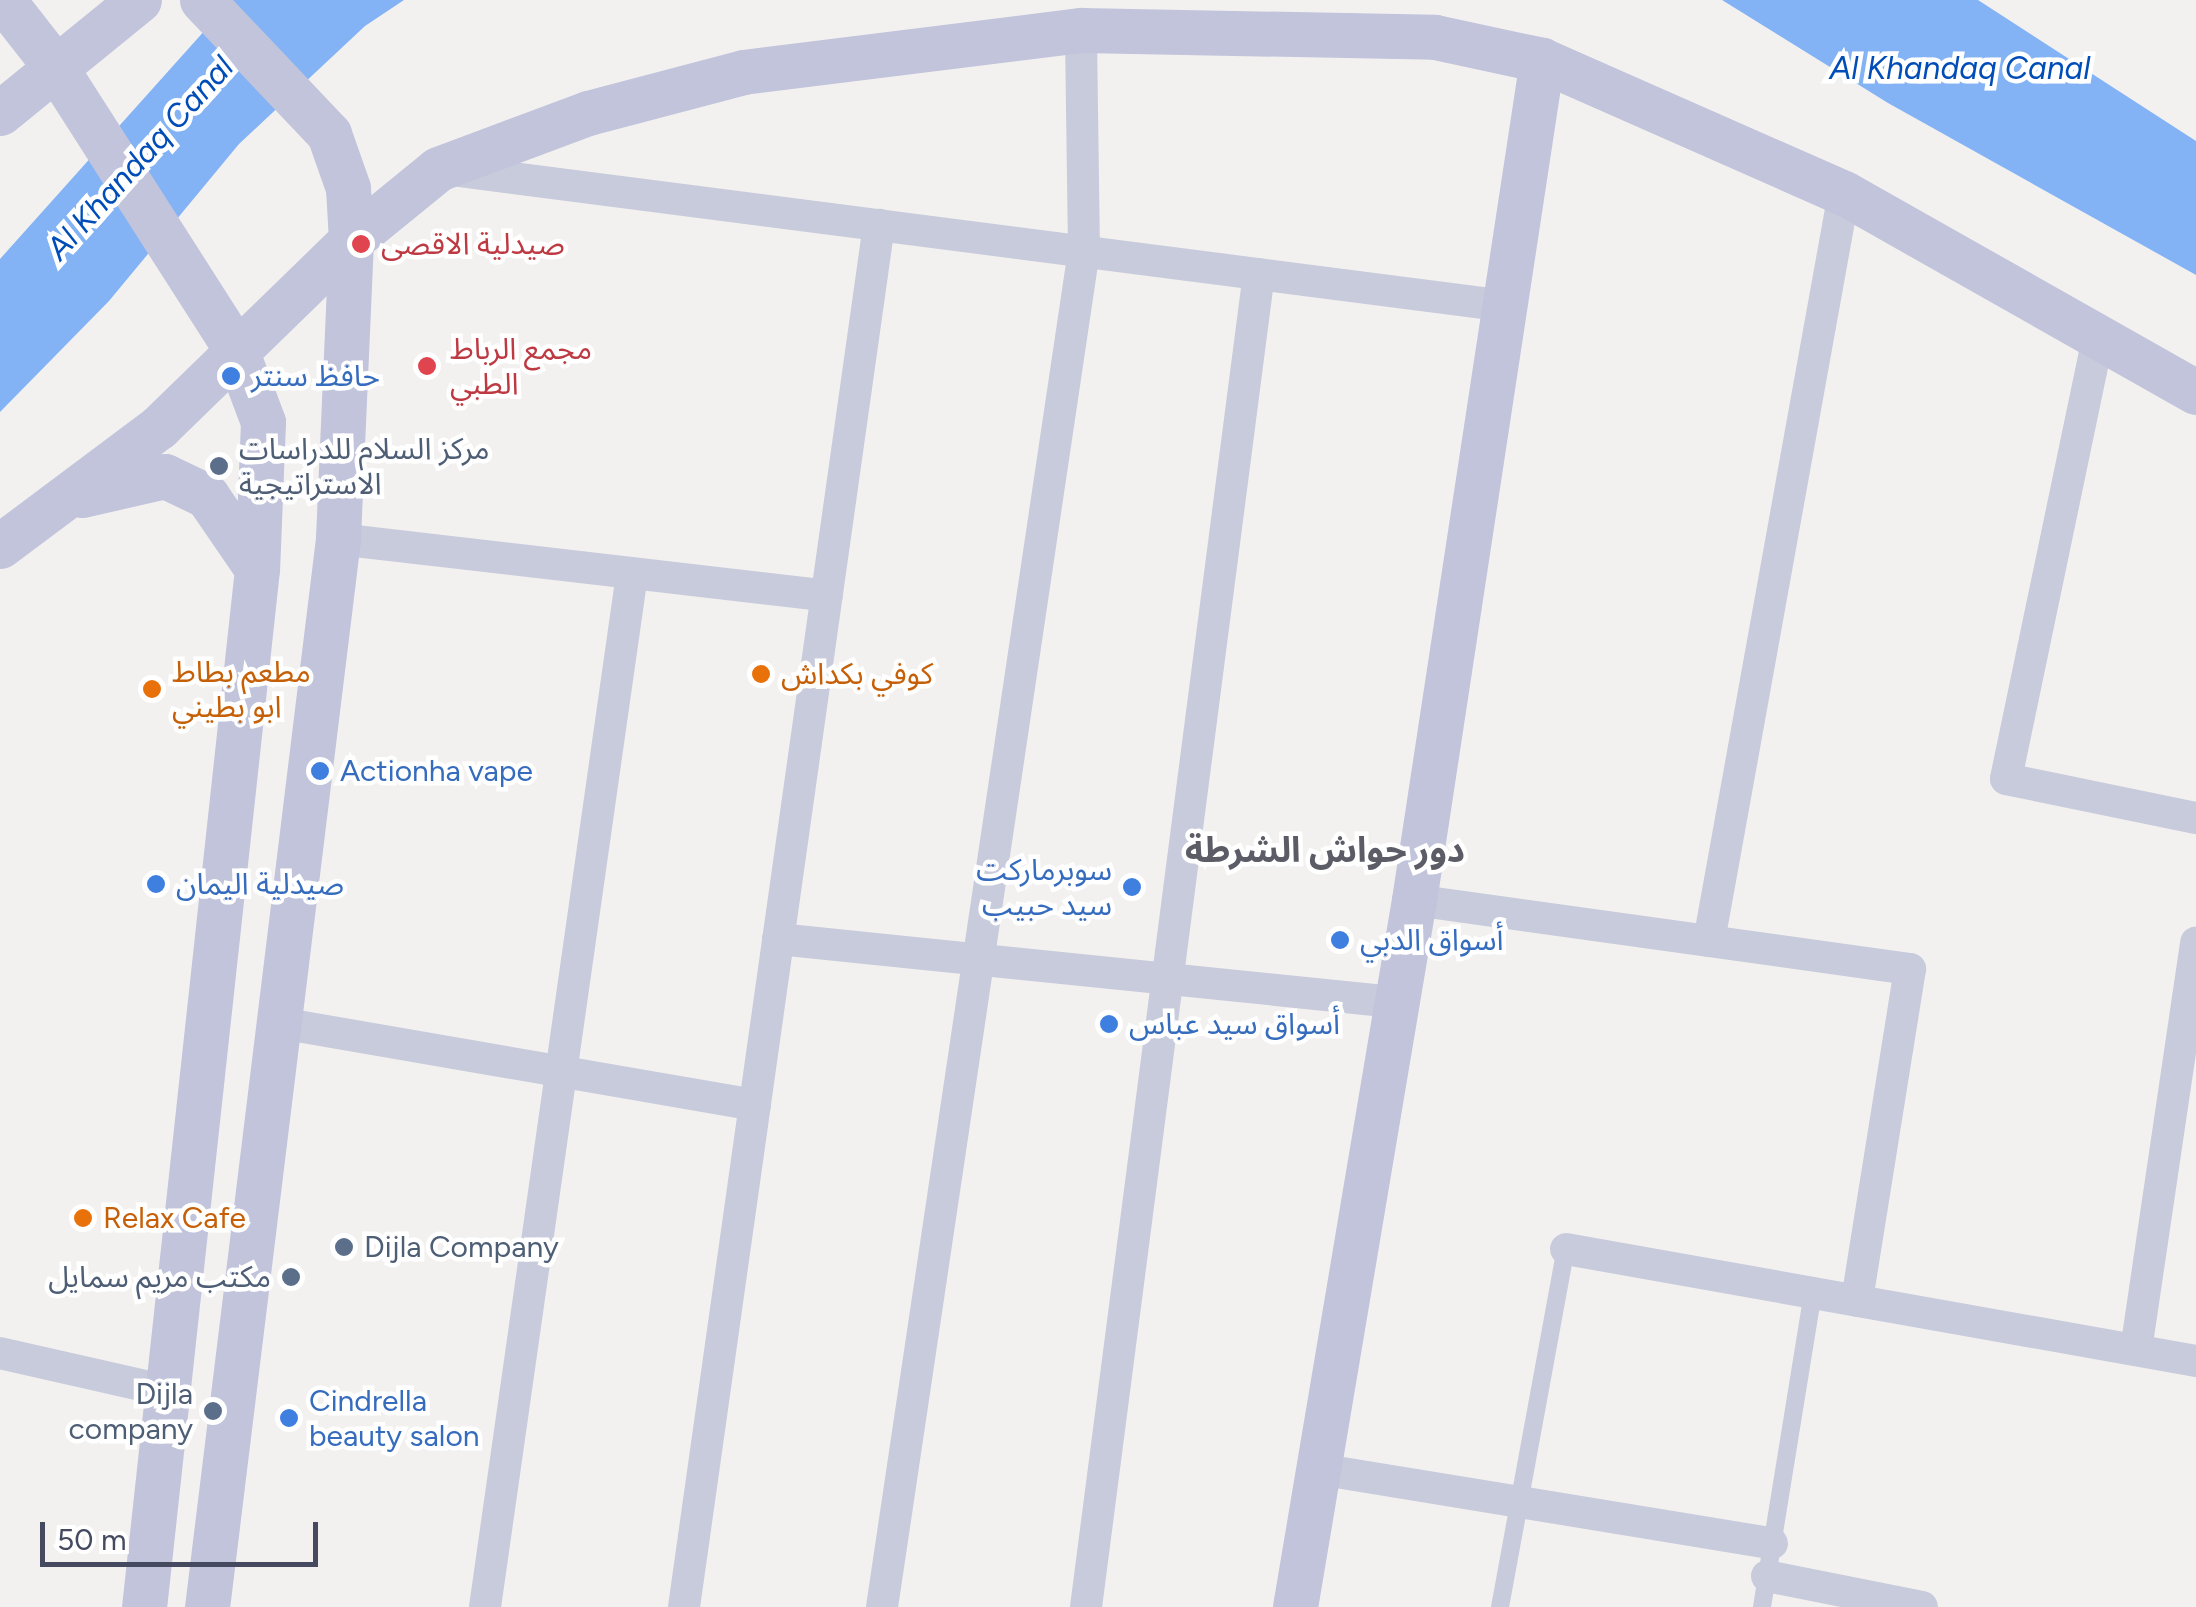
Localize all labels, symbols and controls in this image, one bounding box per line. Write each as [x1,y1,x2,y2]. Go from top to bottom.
water label: Al Khandaq Canal [38,48,242,268]
water label: Al Khandaq Canal [1830,49,2090,87]
place label: صيدلية الاقصى [381,226,565,262]
marker: صيدلية الاقصى [350,233,372,255]
place label: مجمع الرباط الطبي [450,331,592,402]
marker: مجمع الرباط الطبي [414,353,440,379]
place label: حافظ سنتر [251,358,380,394]
marker: حافظ سنتر [220,365,242,387]
place label: مركز السلام للدراسات الاستراتيجية [239,431,490,502]
marker: مركز السلام للدراسات الاستراتيجية [208,455,230,477]
place label: مطعم بطاط ابو بطيني [172,654,311,724]
place label: كوفي بكداش [781,656,933,692]
marker: كوفي بكداش [750,663,772,685]
marker: مطعم بطاط ابو بطيني [141,678,163,700]
place label: Actionha vape [340,753,533,789]
marker: Actionha vape [309,760,331,782]
district label: دور حواش الشرطة [1185,829,1465,871]
place label: سوبرماركت سيد حبيب [976,852,1112,922]
place label: صيدلية اليمان [176,866,344,902]
marker: صيدلية اليمان [145,873,167,895]
marker: سوبرماركت سيد حبيب [1121,876,1143,898]
place label: أسواق الدبي [1360,922,1504,958]
marker: أسواق الدبي [1329,929,1351,951]
place label: أسواق سيد عباس [1129,1006,1340,1042]
marker: أسواق سيد عباس [1098,1013,1120,1035]
place label: Relax Cafe [103,1200,246,1236]
marker: Relax Cafe [72,1207,94,1229]
place label: Dijla Company [364,1229,559,1265]
marker: Dijla Company [333,1236,355,1258]
place label: مكتب مريم سمايل [48,1259,271,1295]
marker: مكتب مريم سمايل [280,1266,302,1288]
place label: Dijla company [69,1376,193,1446]
place label: Cindrella beauty salon [309,1383,480,1454]
marker: Dijla company [202,1400,224,1422]
marker: Cindrella beauty salon [278,1407,300,1429]
scale bar [45,1502,322,1564]
text: 50 m [57,1521,126,1558]

